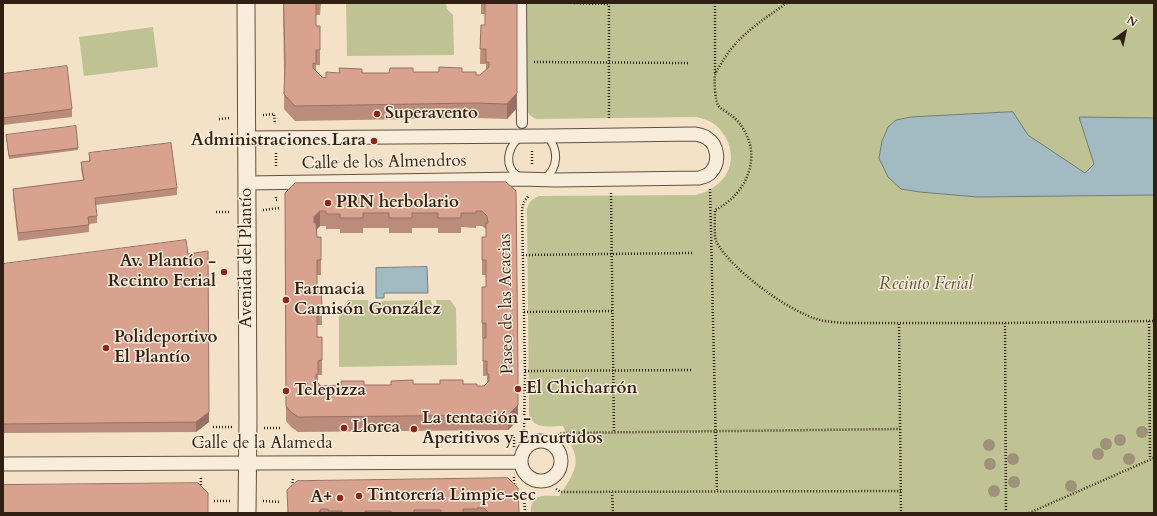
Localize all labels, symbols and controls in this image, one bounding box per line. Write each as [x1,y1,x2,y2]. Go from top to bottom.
north arrow [1105,12,1145,52]
text: N [1124,13,1140,30]
place label: Superavento [385,104,478,124]
marker: Superavento [372,109,382,119]
place label: Administraciones Lara [191,131,366,151]
marker: Administraciones Lara [369,136,379,146]
street label: Calle de los Almendros [301,151,467,175]
street label: Avenida del Plantío [237,188,257,328]
place label: PRN herbolario [336,193,459,213]
marker: PRN herbolario [323,198,333,208]
street label: Paseo de las Acacias [496,234,518,374]
place label: Av. Plantío - Recinto Ferial [108,252,216,292]
marker: Av. Plantío - Recinto Ferial [219,267,229,277]
park label: Recinto Ferial [879,275,973,295]
place label: Farmacia Camisón González [294,280,441,320]
marker: Farmacia Camisón González [281,295,291,305]
place label: Polideportivo El Plantío [114,328,217,368]
marker: Polideportivo El Plantío [101,343,111,353]
place label: El Chicharrón [526,379,637,399]
place label: Telepizza [294,381,366,401]
marker: El Chicharrón [513,384,523,394]
marker: Telepizza [281,386,291,396]
place label: La tentación - Aperitivos y Encurtidos [422,409,603,449]
place label: Llorca [352,418,400,438]
marker: Llorca [339,423,349,433]
marker: La tentación - Aperitivos y Encurtidos [409,424,419,434]
street label: Calle de la Alameda [191,434,333,454]
place label: Tintorería Limpie-sec [367,486,536,506]
place label: A+ [311,488,332,508]
marker: Tintorería Limpie-sec [354,491,364,501]
marker: A+ [335,493,345,503]

